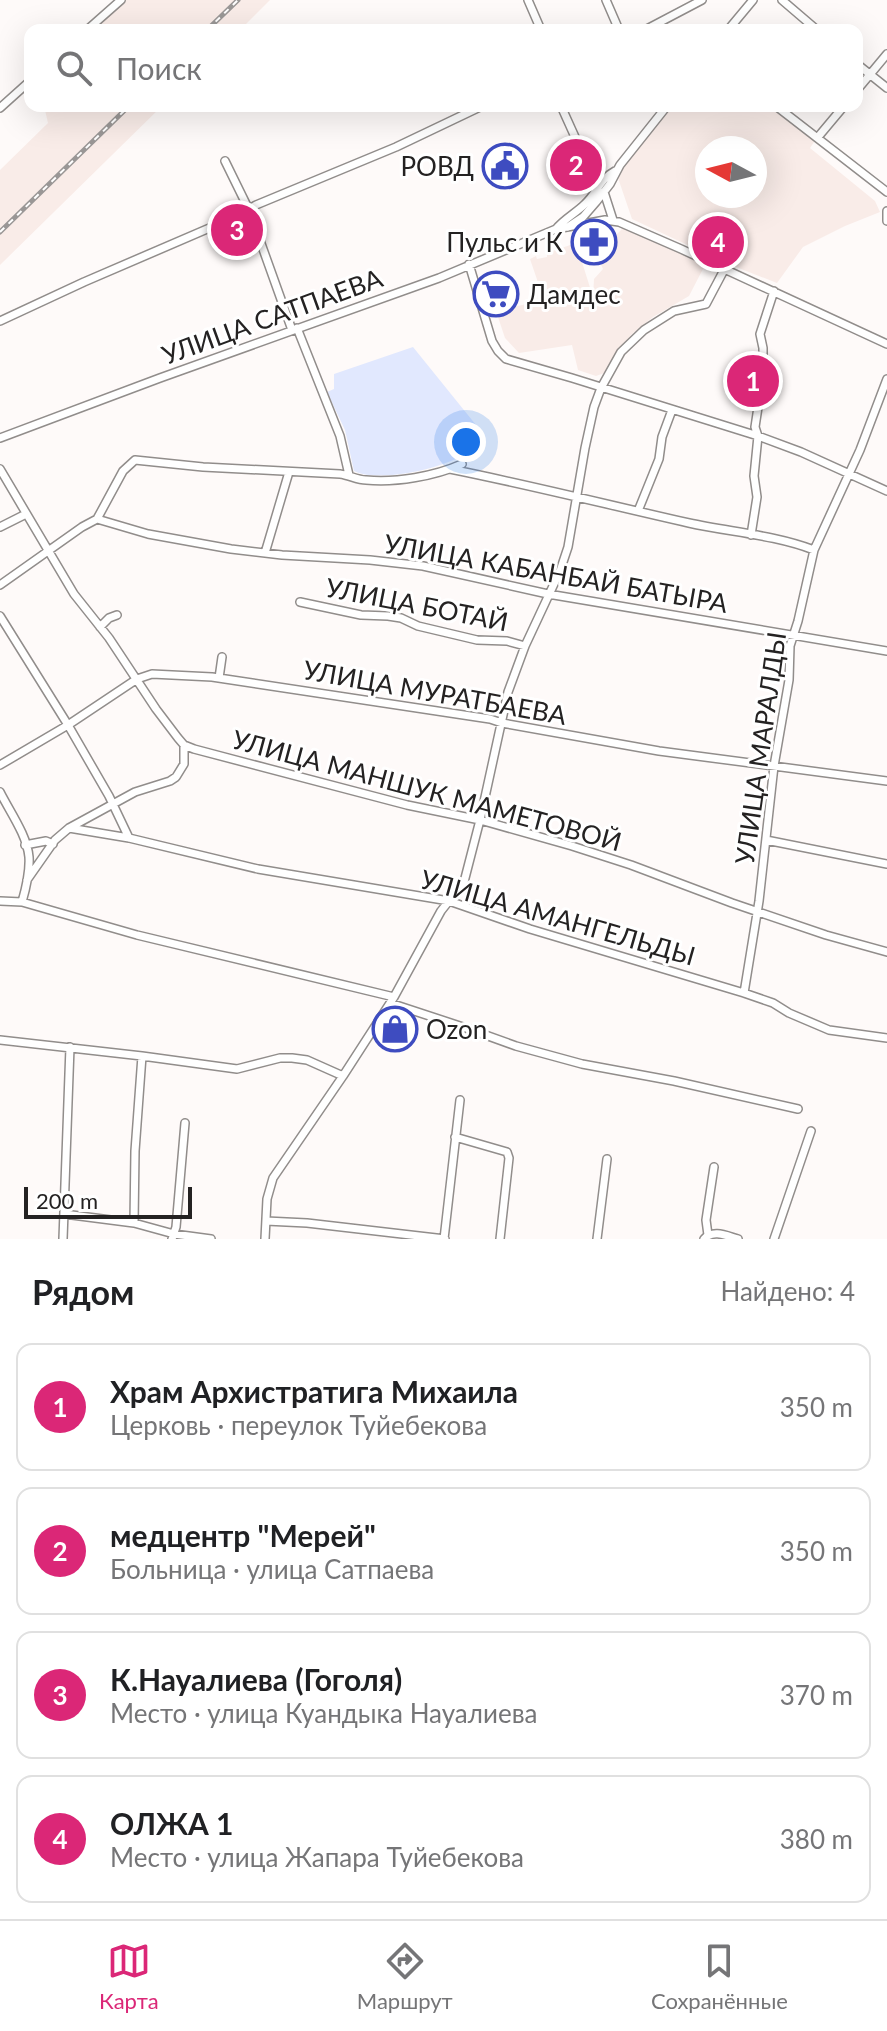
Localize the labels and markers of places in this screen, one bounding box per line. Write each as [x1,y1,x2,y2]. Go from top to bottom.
pin: 2 [550,135,602,195]
public building icon: РОВД [481,142,529,190]
place label: РОВД [400,150,474,182]
pin: 3 [211,200,263,260]
pin: 4 [692,212,744,272]
pharmacy icon: Пульс и К [570,218,618,266]
place label: Пульс и К [446,226,564,258]
supermarket icon: Дамдес [472,270,520,318]
place label: Дамдес [527,278,621,310]
pin: 1 [727,351,779,411]
shop icon: Ozon [371,1005,419,1053]
place label: Ozon [426,1013,487,1045]

